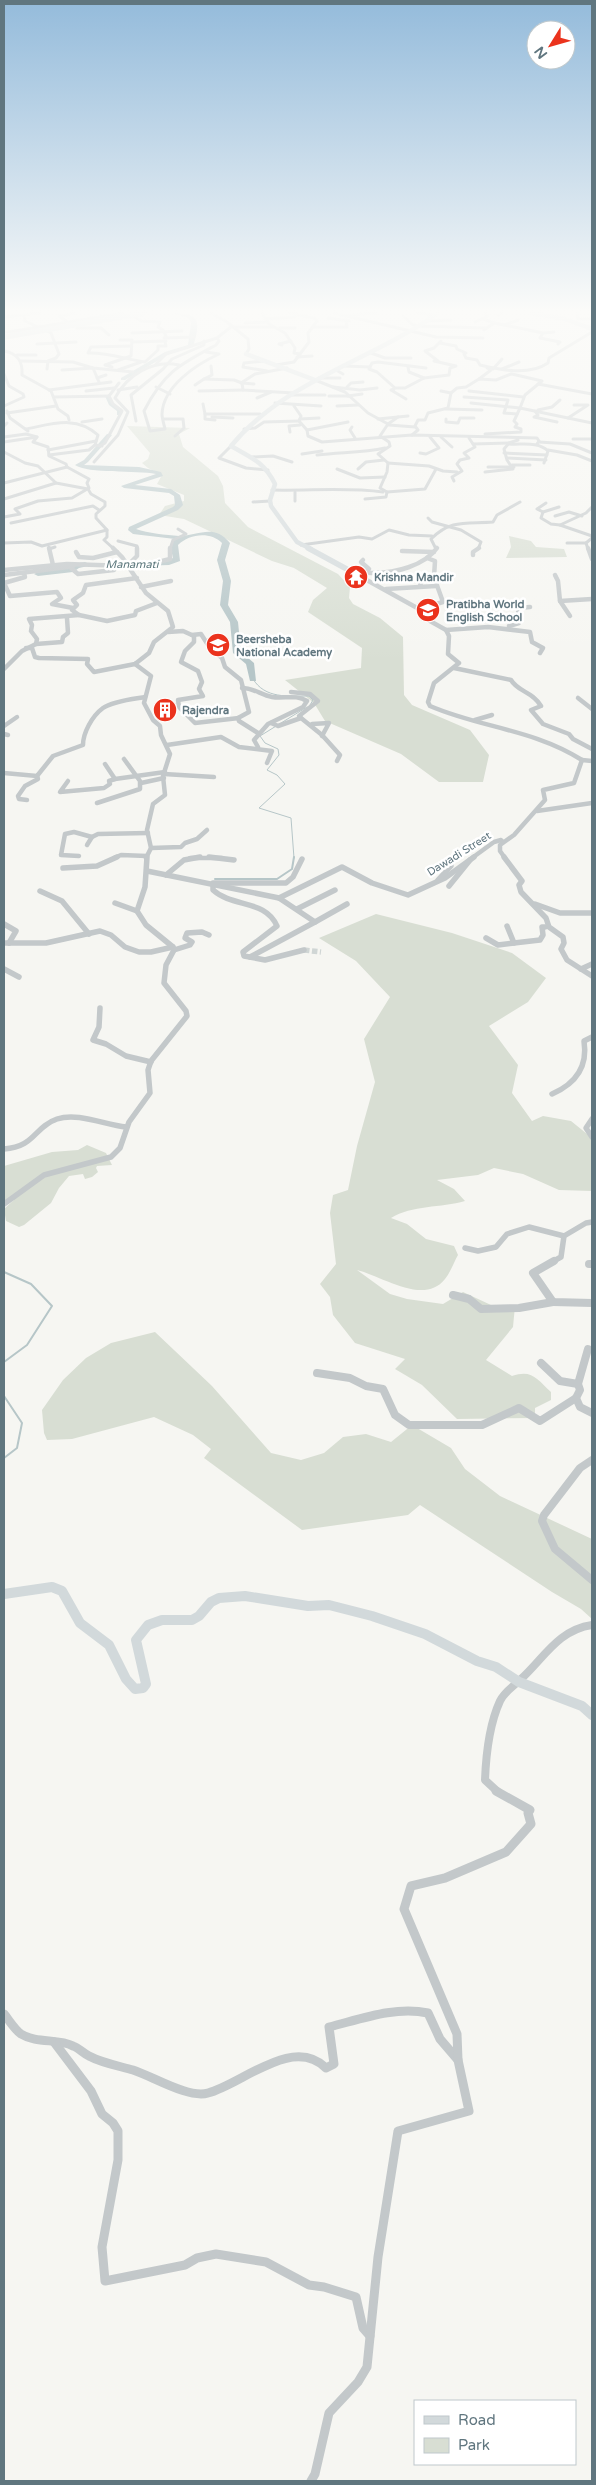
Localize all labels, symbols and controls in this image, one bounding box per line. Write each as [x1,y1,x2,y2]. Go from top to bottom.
north arrow [526,20,576,70]
text: N [531,43,551,62]
water label: Manamati [106,558,160,571]
temple icon: Krishna Mandir [343,564,369,590]
place label: Krishna Mandir [374,571,454,584]
school or university icon: Pratibha World English School [415,597,441,623]
place label: Pratibha World English School [446,598,524,625]
school or university icon: Beersheba National Academy [205,632,231,658]
place label: Beersheba National Academy [236,633,332,660]
building icon: Rajendra [152,697,178,723]
place label: Rajendra [182,704,229,718]
street label: Dawadi Street [425,829,493,879]
legend [414,2400,576,2465]
text: Road [458,2411,496,2429]
text: Park [458,2436,490,2454]

